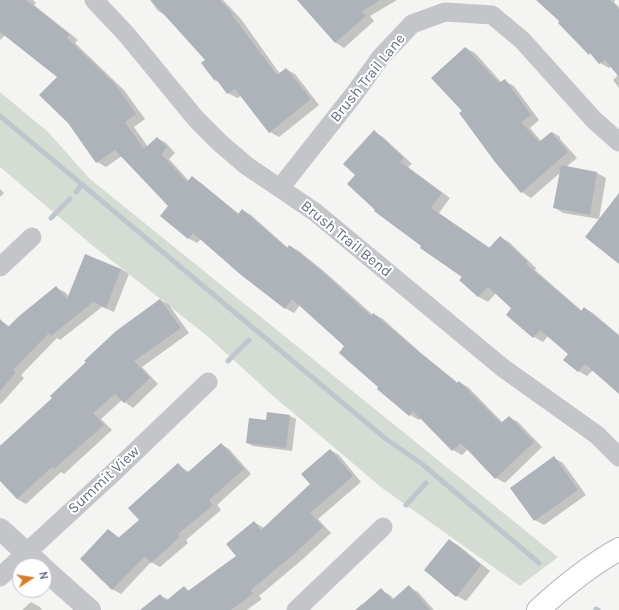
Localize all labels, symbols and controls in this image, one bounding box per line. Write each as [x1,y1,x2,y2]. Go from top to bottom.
street label: Brush Trail Lane [327,30,409,126]
street label: Brush Trail Bend [297,197,395,281]
street label: Summit View [64,442,144,518]
north arrow [12,558,52,598]
text: N [36,570,50,581]

